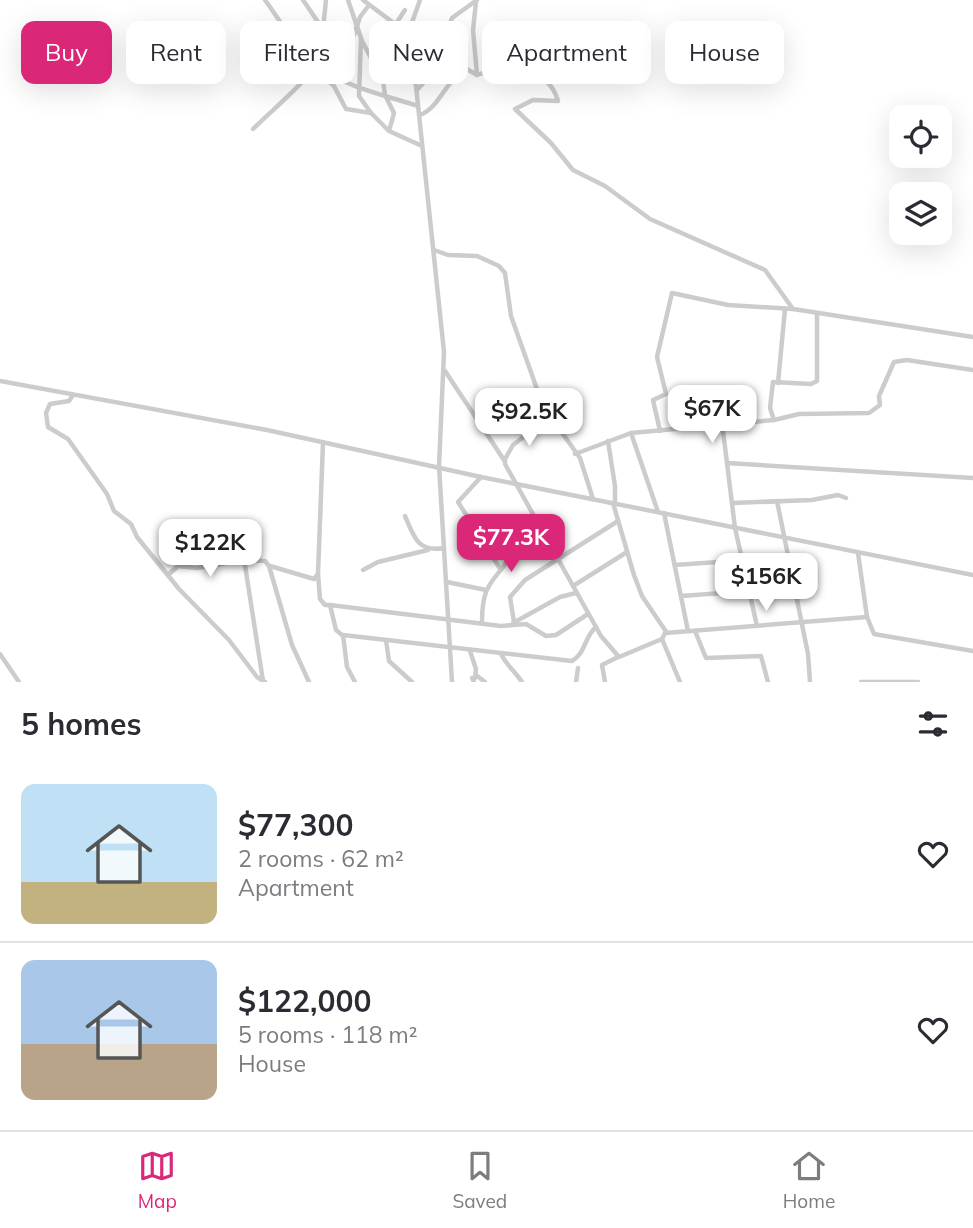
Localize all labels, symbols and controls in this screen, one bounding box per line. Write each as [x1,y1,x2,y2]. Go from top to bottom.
chip: Buy [21,21,112,84]
chip: Rent [126,21,226,84]
chip: Filters [240,21,355,84]
chip: New [369,21,468,84]
chip: Apartment [482,21,651,84]
chip: House [665,21,784,84]
map controls [889,105,952,245]
button: locate [889,105,952,168]
button: layers [889,182,952,245]
pin: $67K [671,386,753,445]
pin: $92.5K [472,388,586,448]
text: $67K [684,393,740,422]
text: $92.5K [491,396,567,425]
pin: $77.3K [454,514,568,574]
pin: $122K [161,520,259,579]
text: $77.3K [473,522,549,551]
text: $122K [175,527,245,556]
pin: $156K [717,554,815,613]
text: $156K [731,561,801,590]
text: 5 homes [21,705,142,743]
icon: filters [914,705,952,743]
text: $77,300 [238,806,353,844]
icon: home [77,812,161,896]
icon: heart [914,835,952,873]
text: 2 rooms · 62 m² [238,844,404,873]
text: Apartment [238,873,354,902]
text: $122,000 [238,982,371,1020]
icon: home [77,988,161,1072]
icon: heart [914,1011,952,1049]
text: 5 rooms · 118 m² [238,1020,418,1049]
text: House [238,1049,306,1078]
tab: Map [138,1147,177,1213]
tab: Saved [452,1147,507,1213]
tab: Home [783,1147,835,1213]

